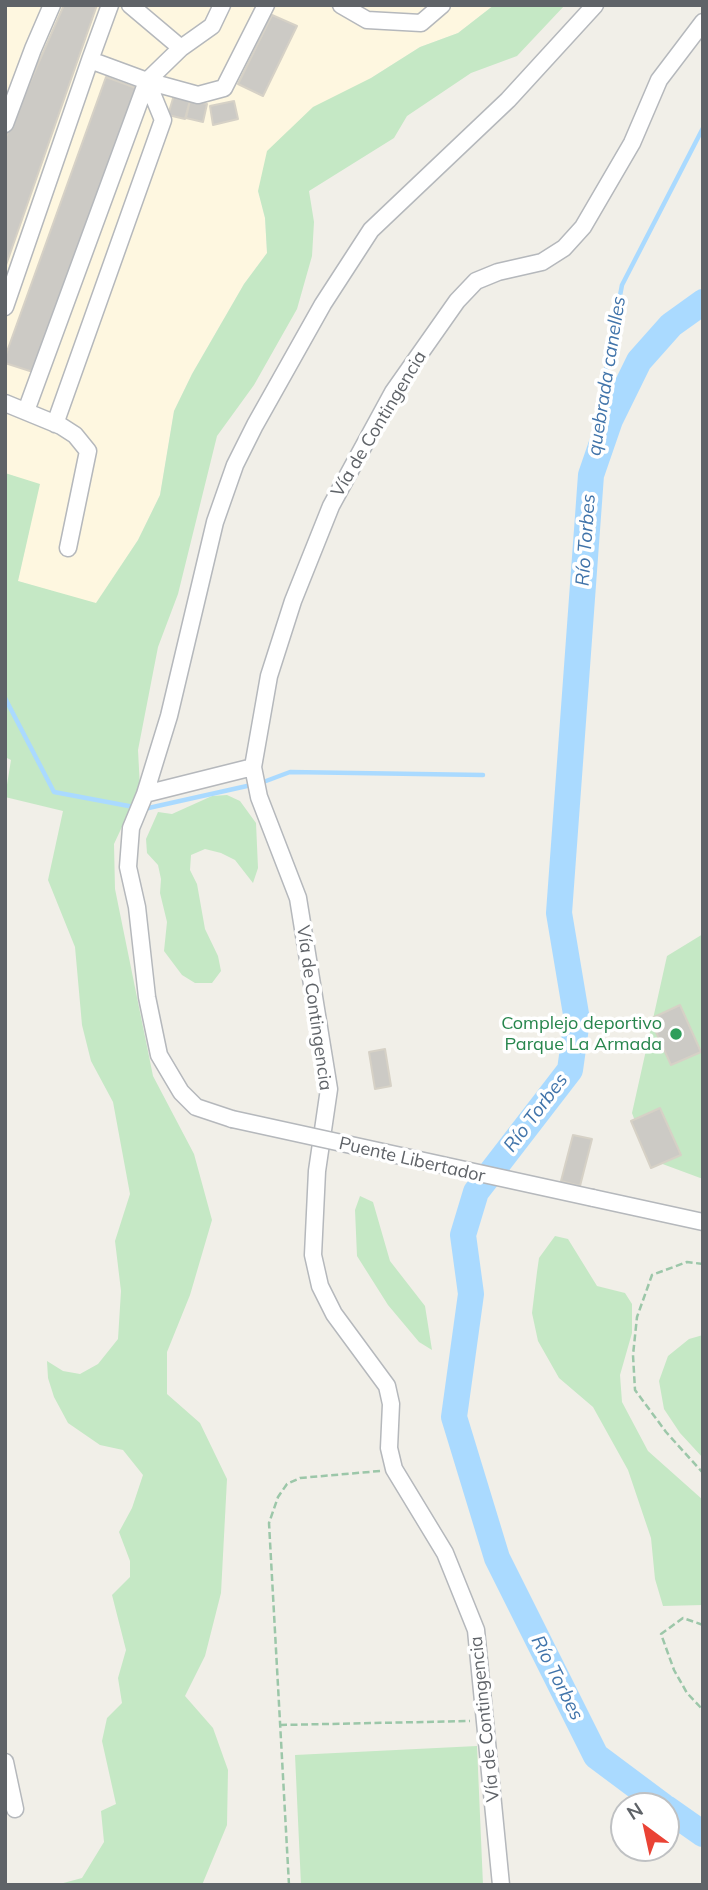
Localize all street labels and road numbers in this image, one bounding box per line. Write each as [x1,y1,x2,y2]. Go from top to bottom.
street label: Vía de Contingencia [327,347,431,501]
street label: Vía de Contingencia [292,924,336,1092]
street label: Puente Libertador [337,1133,487,1187]
street label: Vía de Contingencia [466,1635,504,1803]

